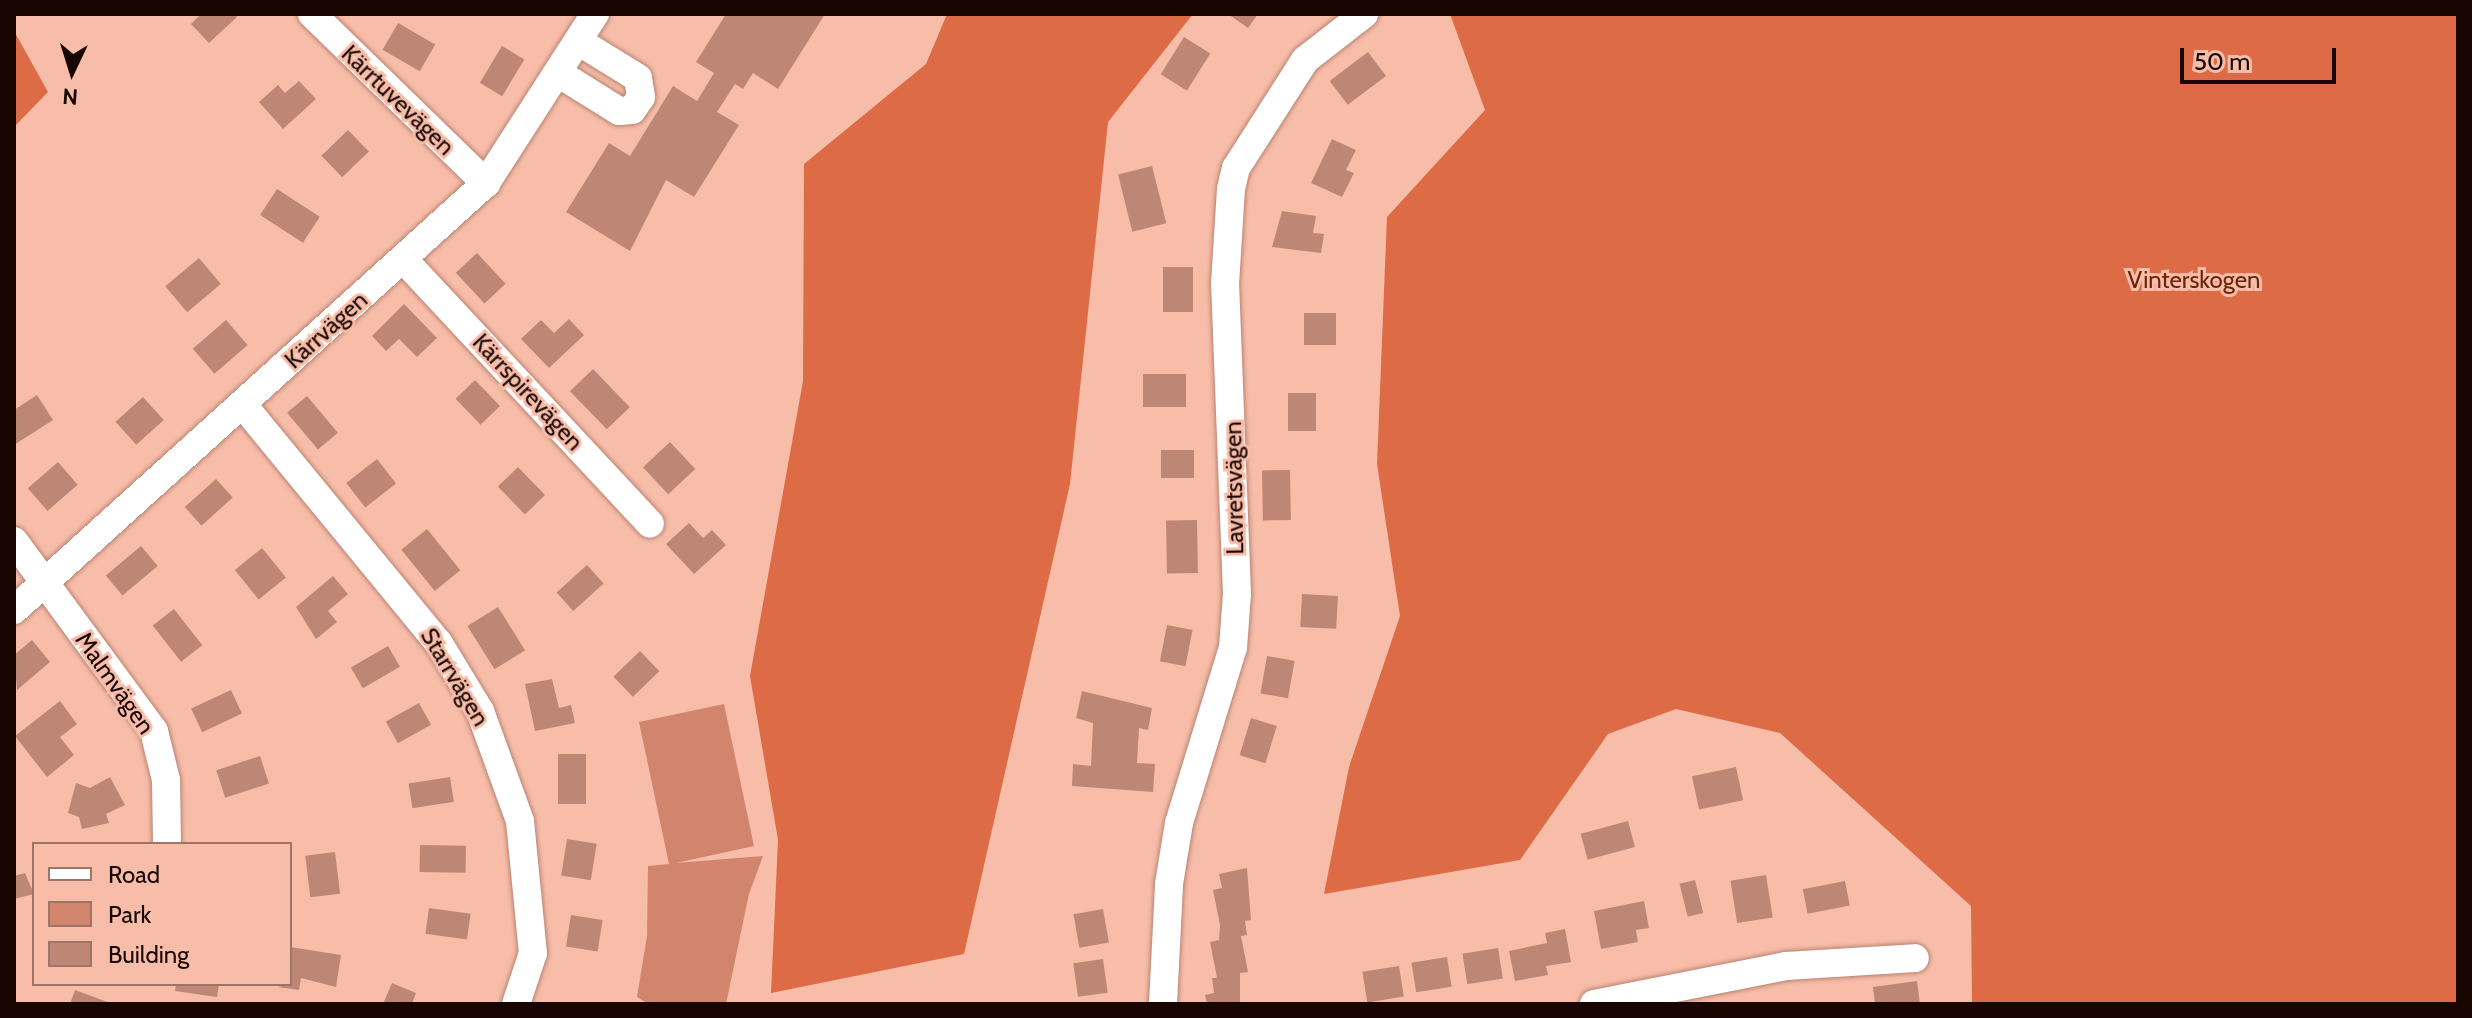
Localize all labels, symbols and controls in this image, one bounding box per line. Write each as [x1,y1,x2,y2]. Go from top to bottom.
north arrow [32,32,112,112]
scale bar [2184,32,2340,82]
street label: Kärrtuvevägen [336,39,460,161]
text: 50 m [2194,47,2250,76]
text: N [62,82,79,110]
park label: Vinterskogen [2128,266,2260,294]
street label: Kärrvägen [279,285,373,375]
street label: Kärrspirevägen [467,328,589,456]
street label: Lavretsvägen [1218,421,1250,555]
street label: Starrvägen [415,623,495,731]
street label: Malmvägen [69,626,161,740]
legend [32,842,292,986]
text: Road [108,860,160,889]
text: Park [108,900,151,929]
text: Building [108,940,189,969]

